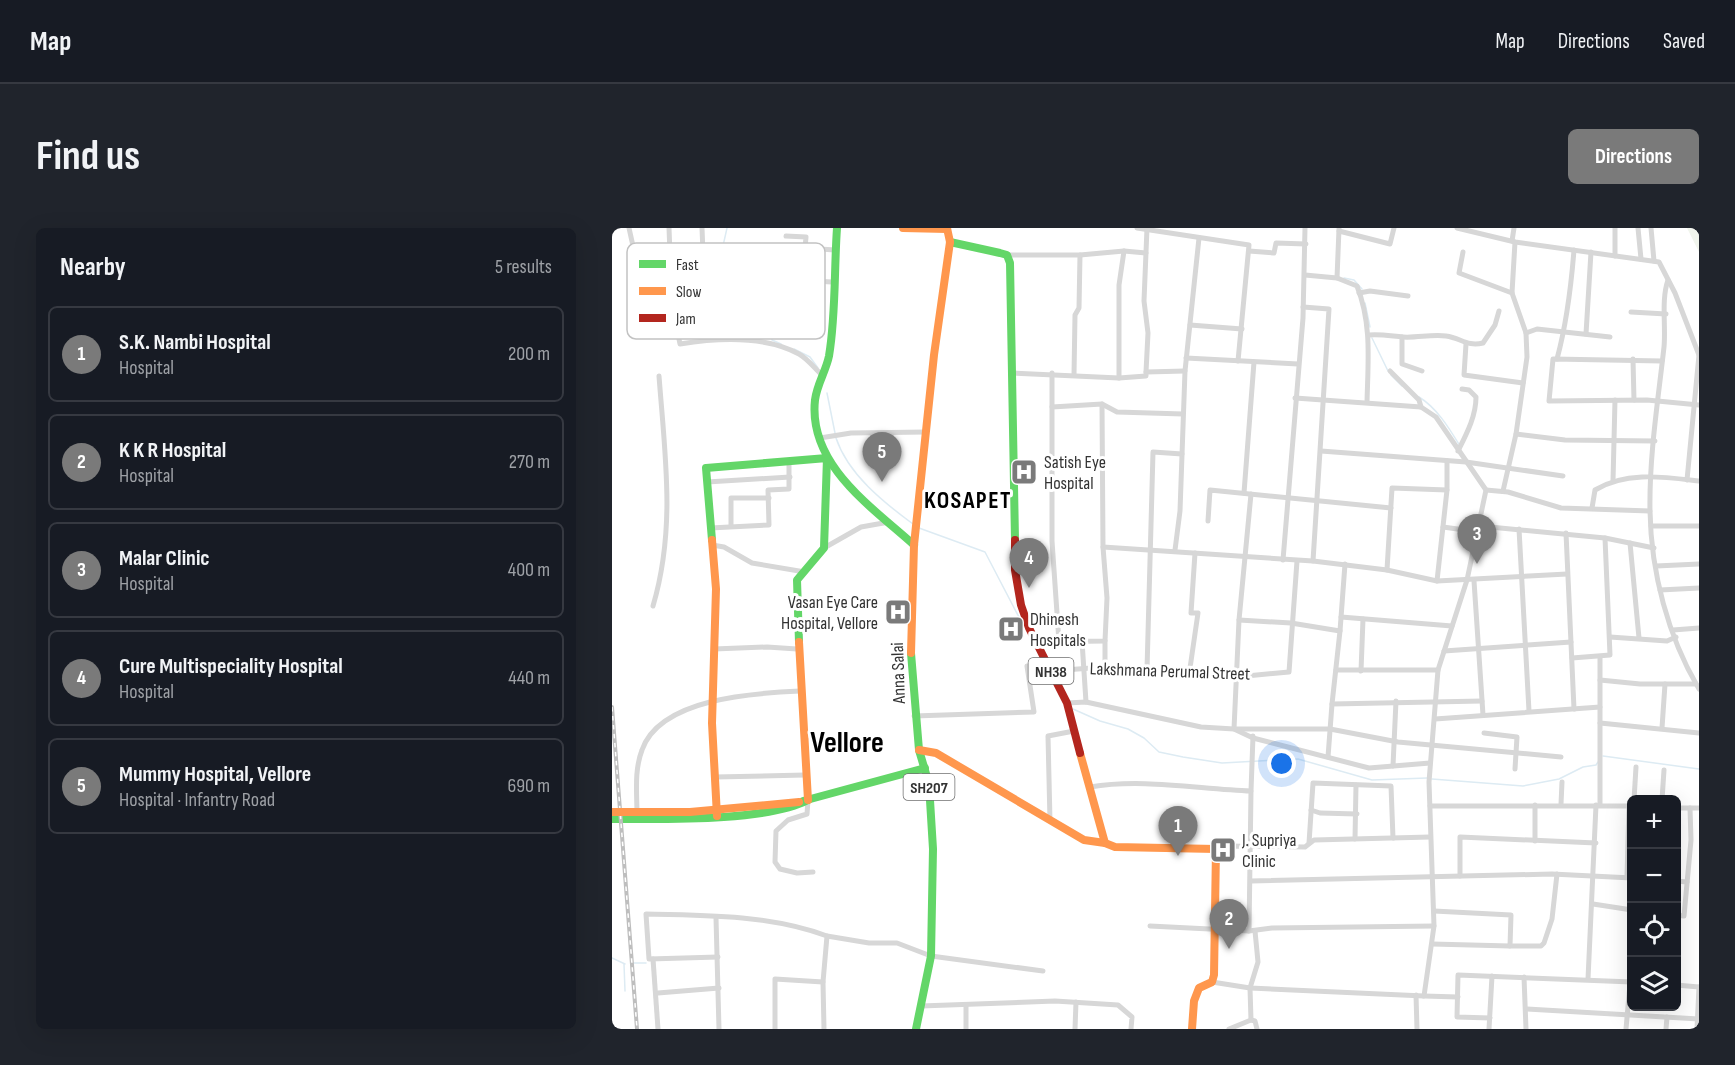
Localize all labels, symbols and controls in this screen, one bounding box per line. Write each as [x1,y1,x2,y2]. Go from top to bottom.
text: Map [30,25,71,58]
text: Map [1495,29,1525,54]
text: Directions [1558,29,1630,54]
text: Saved [1663,29,1705,54]
button: Directions [1568,129,1699,184]
text: Find us [36,131,140,182]
legend [627,243,825,339]
text: Nearby [60,252,126,283]
text: 5 results [495,255,552,279]
text: Fast [676,256,699,275]
text: Slow [676,283,701,302]
text: Jam [675,310,696,329]
text: S.K. Nambi Hospital [119,329,271,356]
text: 1 [78,342,85,366]
text: 200 m [508,342,550,366]
text: Hospital [119,356,174,380]
pin: 5 [862,432,902,482]
text: K K R Hospital [119,437,226,464]
text: 2 [77,450,86,474]
text: 270 m [509,450,550,474]
place label: Satish Eye Hospital [1044,452,1106,494]
hospital icon: Satish Eye Hospital [1009,457,1039,487]
text: Hospital [119,464,174,488]
district label: KOSAPET [924,486,1012,515]
pin: 3 [1458,514,1496,564]
pin: 4 [1010,538,1048,588]
text: Malar Clinic [119,545,210,572]
text: 3 [77,558,86,582]
text: 400 m [508,558,550,582]
text: Hospital [119,572,174,596]
place label: Vasan Eye Care Hospital, Vellore [781,592,878,634]
hospital icon: Vasan Eye Care Hospital, Vellore [883,597,913,627]
place label: Dhinesh Hospitals [1030,609,1086,651]
hospital icon: Dhinesh Hospitals [996,614,1026,644]
street label: Anna Salai [887,642,910,705]
text: Cure Multispeciality Hospital [119,653,343,680]
road number: NH38 [1028,658,1074,684]
street label: Lakshmana Perumal Street [1089,658,1251,685]
text: 4 [77,666,86,690]
text: 440 m [508,666,550,690]
text: Hospital [119,680,174,704]
district label: Vellore [810,725,884,761]
your location [1267,749,1296,778]
text: Mummy Hospital, Vellore [119,761,311,788]
text: 5 [77,774,86,798]
text: 690 m [508,774,550,798]
road number: SH207 [904,774,954,800]
text: Hospital · Infantry Road [119,788,275,812]
map controls [1627,795,1681,1011]
button: + [1627,795,1681,849]
pin: 1 [1158,806,1198,856]
place label: J. Supriya Clinic [1241,830,1297,872]
hospital icon: J. Supriya Clinic [1208,835,1238,865]
button: − [1627,849,1681,903]
pin: 2 [1210,900,1248,949]
button: locate [1627,903,1681,957]
button: layers [1627,957,1681,1011]

